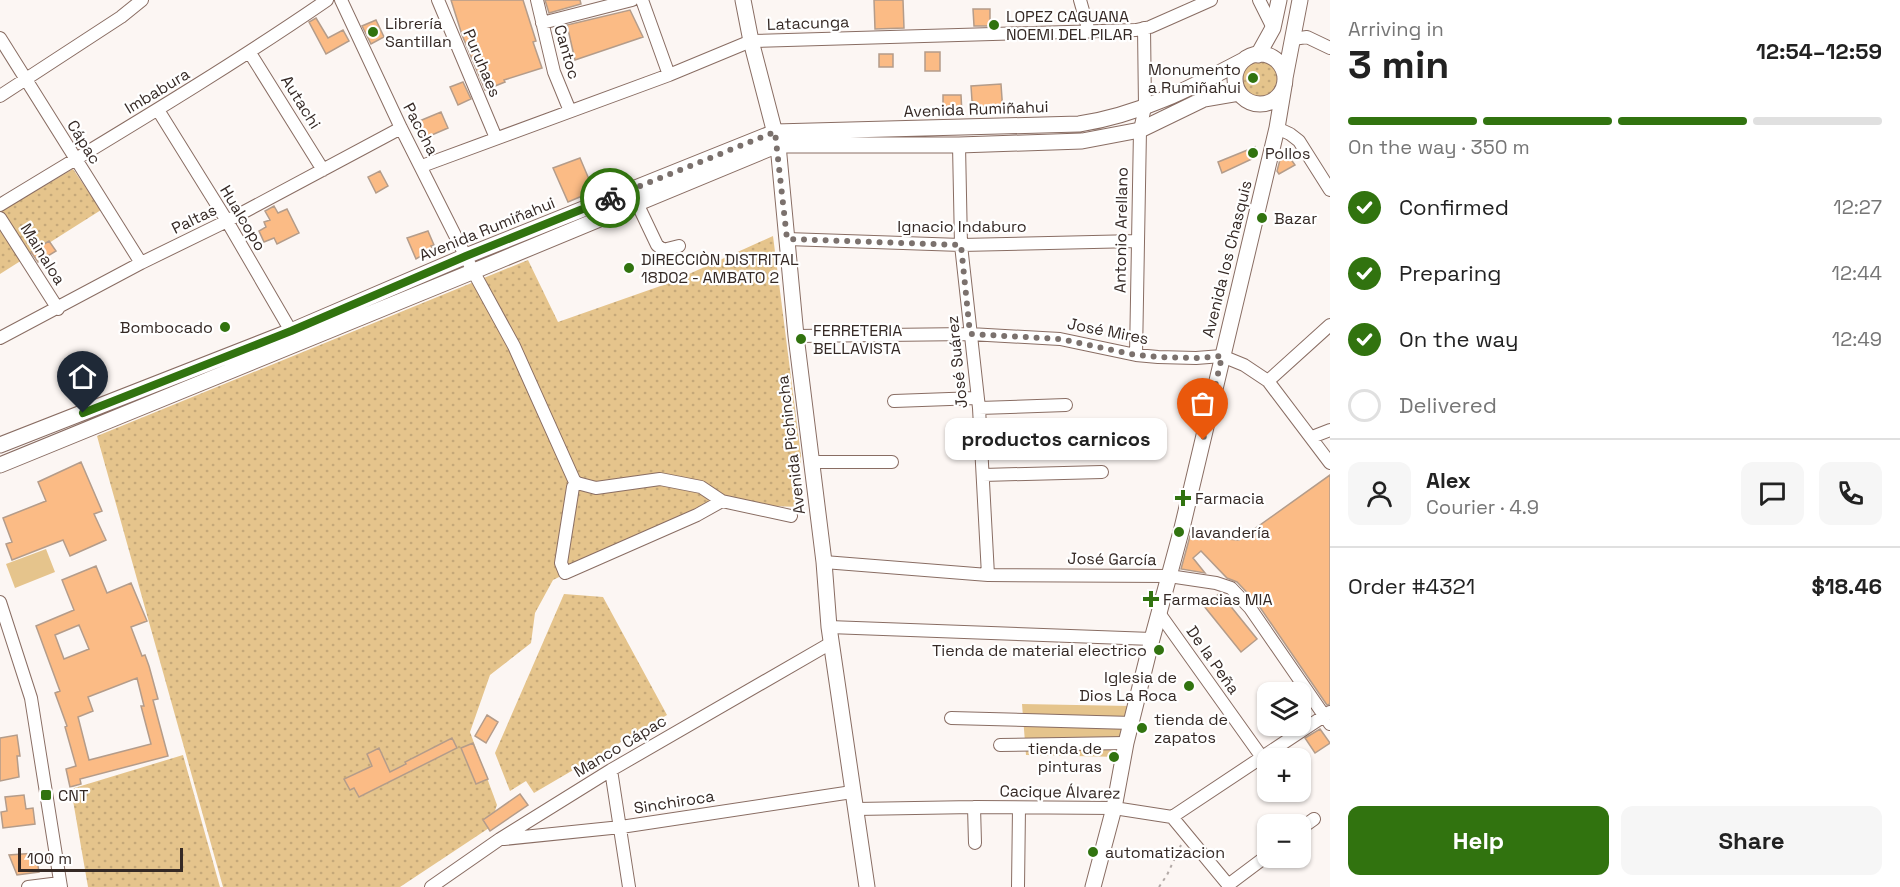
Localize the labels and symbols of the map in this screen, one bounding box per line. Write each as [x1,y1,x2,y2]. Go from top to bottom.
place label: LOPEZ CAGUANA NOEMI DEL PILAR [1006,6,1133,45]
street label: Latacunga [766,11,850,35]
place label: Librería Santillan [385,13,452,52]
marker: LOPEZ CAGUANA NOEMI DEL PILAR [987,18,1001,32]
street label: Cantoc [549,22,585,82]
marker: Librería Santillan [366,25,380,39]
street label: Puruhaes [458,26,506,100]
place label: Monumento a Rumiñahui [1148,59,1241,98]
street label: Imbabura [121,63,193,119]
street label: Autachi [276,71,326,133]
marker: Monumento a Rumiñahui [1246,71,1260,85]
street label: Avenida Rumiñahui [903,96,1049,122]
street label: Paccha [398,99,444,159]
street label: Cápac [62,116,106,168]
place label: Pollos [1265,143,1310,164]
marker: Pollos [1246,146,1260,160]
street label: Antonio Arellano [1109,167,1133,293]
courier [580,168,640,228]
street label: Avenida los Chasquis [1197,178,1257,340]
street label: Hualcopo [215,181,271,255]
street label: Avenida Rumiñahui [416,192,558,266]
street label: Paltas [168,199,220,239]
place label: Bazar [1274,208,1317,229]
marker: Bazar [1255,211,1269,225]
street label: Ignacio Indaburo [897,216,1027,237]
street label: Mainaloa [16,219,70,289]
place label: DIRECCIÒN DISTRITAL 18D02 - AMBATO 2 [641,249,799,288]
marker: DIRECCIÒN DISTRITAL 18D02 - AMBATO 2 [622,261,636,275]
street label: José Mires [1066,313,1150,349]
street label: José Suárez [942,315,972,409]
place label: Bombocado [120,317,213,338]
marker: Bombocado [218,320,232,334]
place label: FERRETERIA BELLAVISTA [813,320,902,359]
marker: FERRETERIA BELLAVISTA [794,332,808,346]
pin [57,351,108,413]
street label: Avenida Pichincha [772,374,810,516]
pin [1177,378,1228,440]
callout: productos carnicos [945,419,1167,461]
place label: Farmacia [1195,488,1264,509]
marker: Farmacia [1176,491,1190,505]
place label: lavandería [1191,522,1270,543]
marker: lavandería [1172,525,1186,539]
street label: José García [1067,548,1157,570]
place label: Farmacias MIA [1163,589,1273,610]
marker: Farmacias MIA [1144,592,1158,606]
street label: De la Peña [1182,622,1244,698]
place label: Tienda de material electrico [932,640,1147,661]
marker: Tienda de material electrico [1152,643,1166,657]
place label: Iglesia de Dios La Roca [1079,667,1177,706]
marker: Iglesia de Dios La Roca [1182,679,1196,693]
place label: tienda de zapatos [1154,709,1228,748]
street label: Manco Cápac [570,710,670,782]
marker: tienda de zapatos [1135,721,1149,735]
place label: tienda de pinturas [1028,738,1102,777]
marker: tienda de pinturas [1107,750,1121,764]
street label: Cacique Álvarez [999,780,1121,804]
place label: CNT [58,785,88,806]
street label: Sinchiroca [632,785,716,819]
marker: CNT [39,788,53,802]
place label: automatizacion [1105,842,1225,863]
scale bar [18,845,183,872]
marker: automatizacion [1086,845,1100,859]

